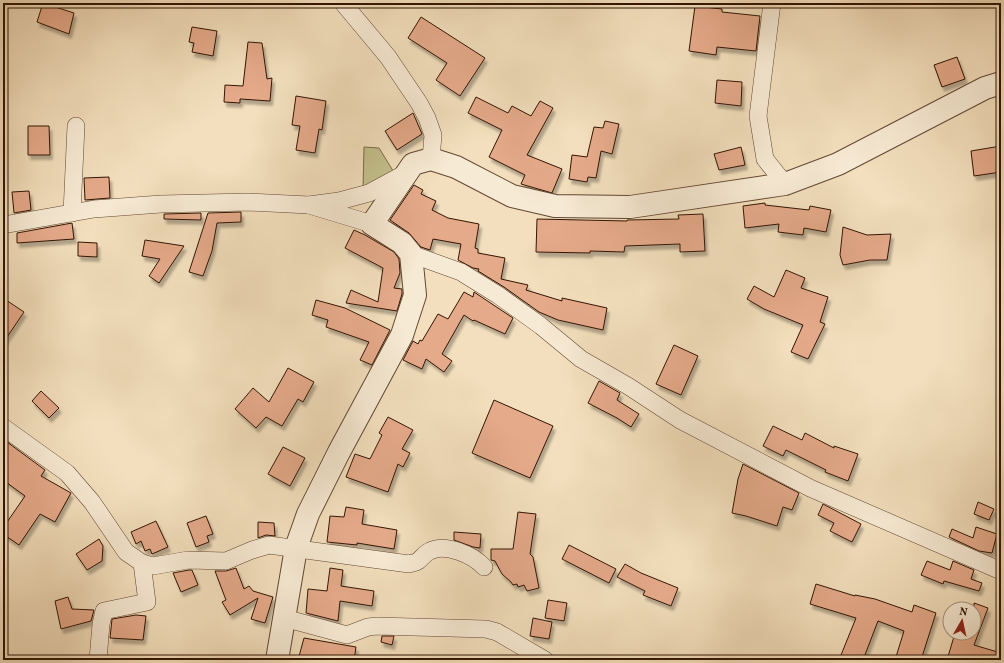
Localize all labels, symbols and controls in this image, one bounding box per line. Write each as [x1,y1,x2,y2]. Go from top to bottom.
north arrow [942,601,982,641]
text: N [958,605,968,621]

